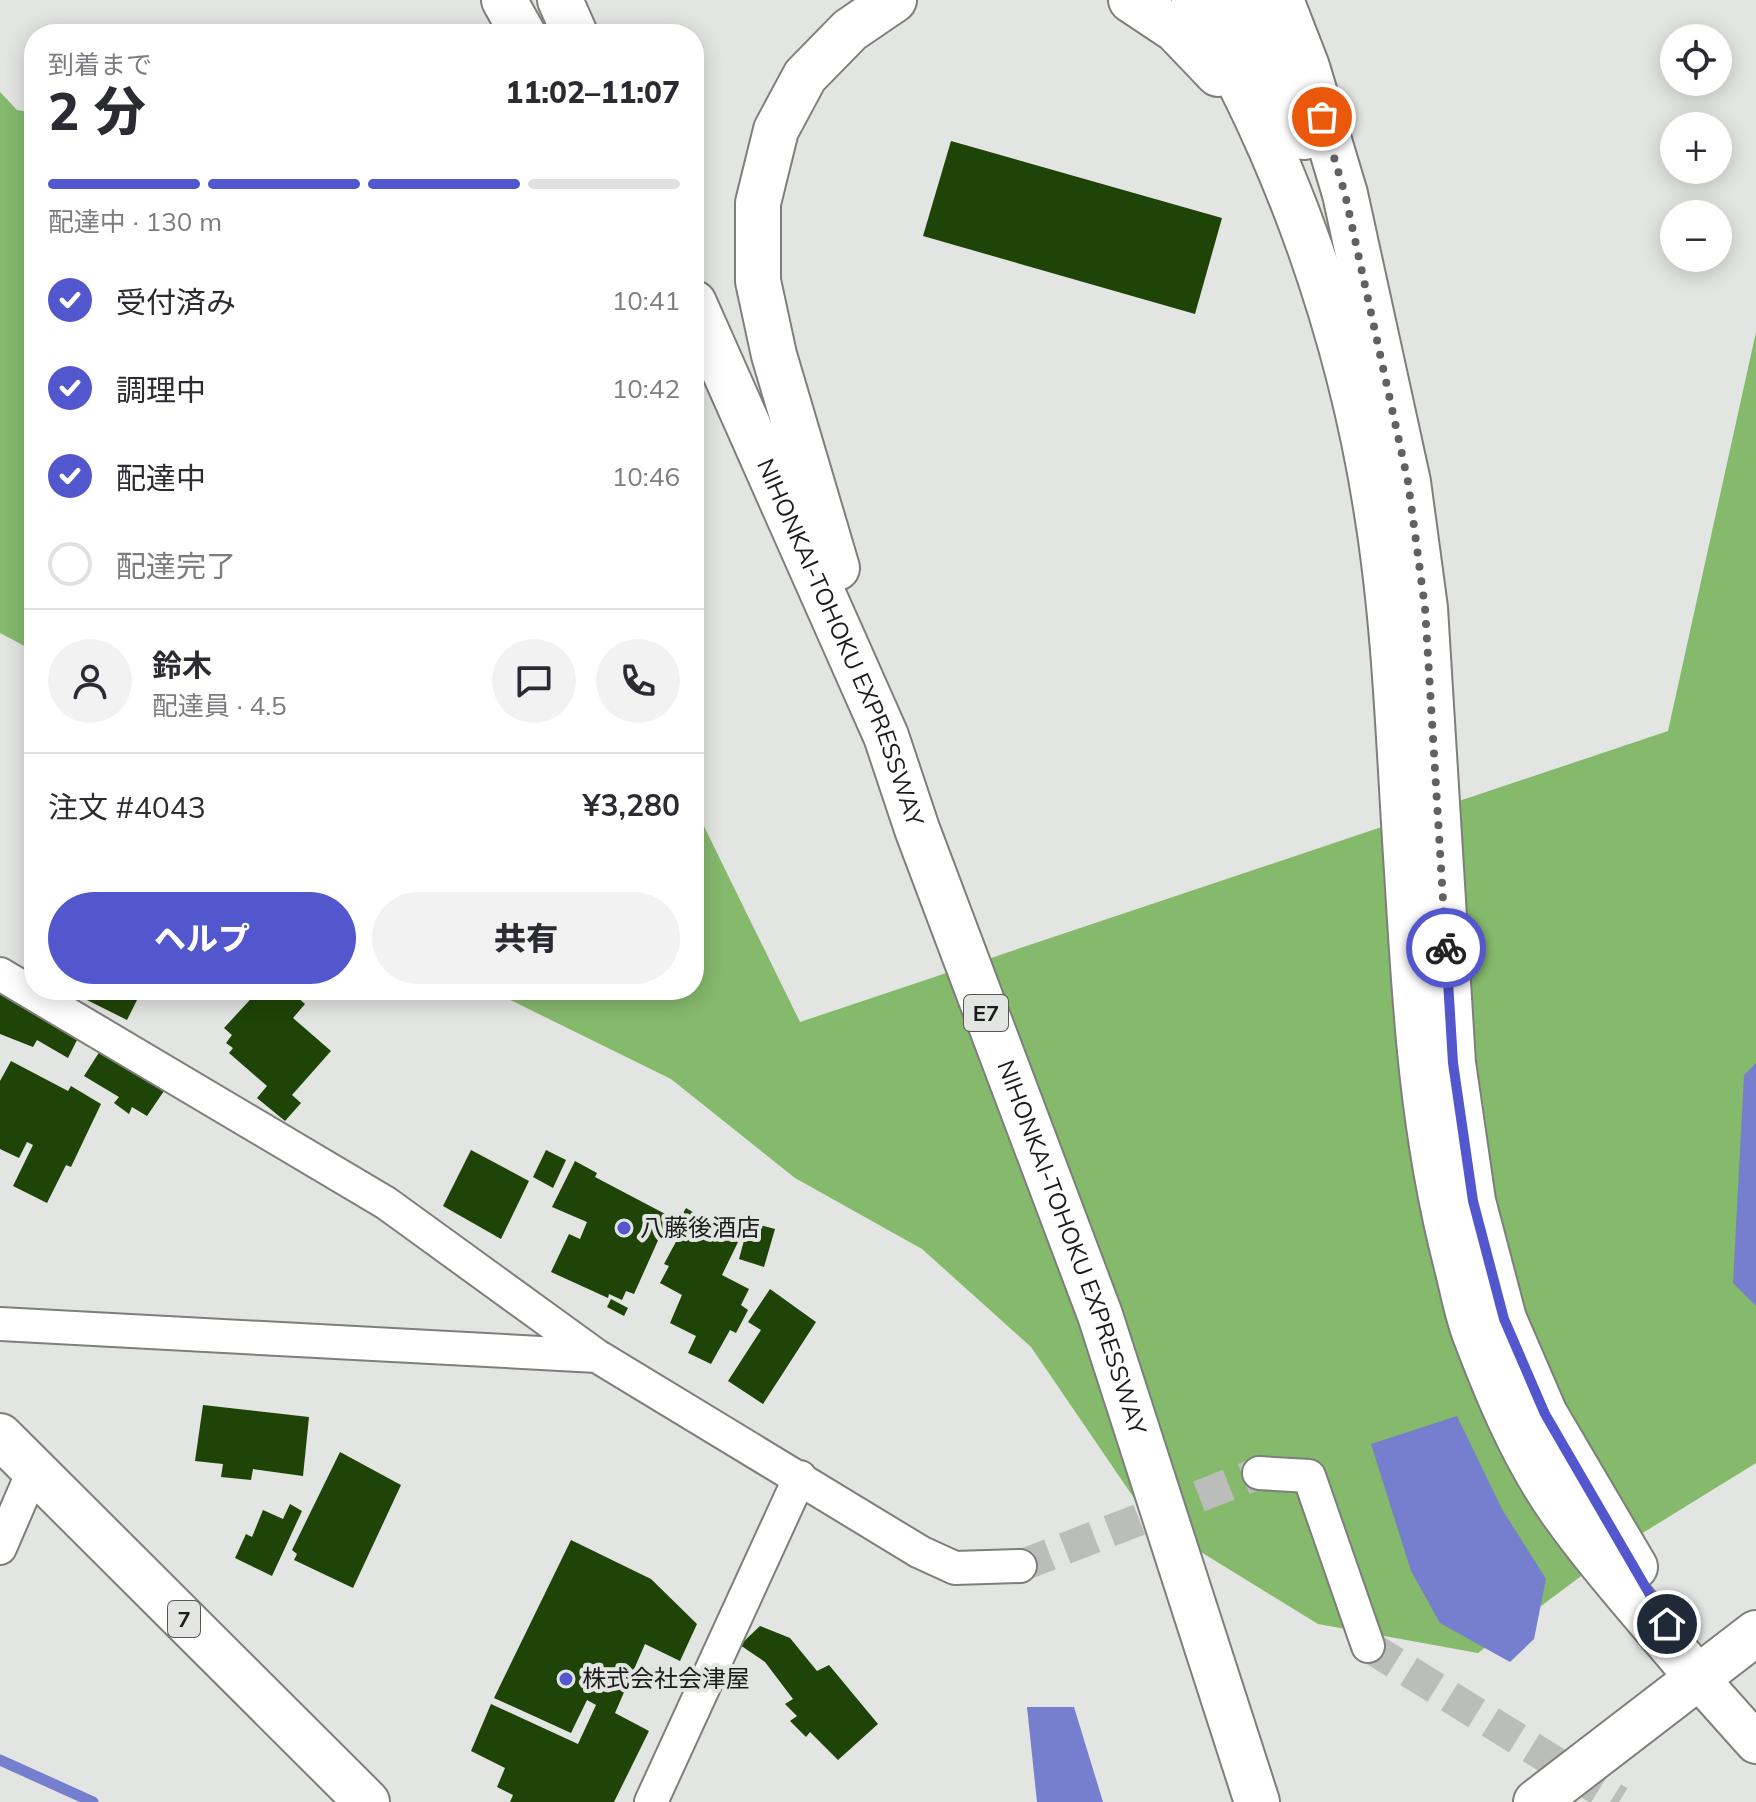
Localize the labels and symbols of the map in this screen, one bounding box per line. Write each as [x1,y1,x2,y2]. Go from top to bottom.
pin [1288,83,1356,151]
street label: NIHONKAI-TOHOKU EXPRESSWAY [751,454,931,830]
courier [1406,908,1486,988]
road number: E7 [964,995,1008,1031]
street label: NIHONKAI-TOHOKU EXPRESSWAY [991,1056,1154,1439]
place label: 八藤後酒店 [640,1212,760,1242]
marker: 八藤後酒店 [615,1219,633,1237]
pin [1633,1590,1701,1658]
road number: 7 [168,1601,200,1637]
place label: 株式会社会津屋 [582,1663,750,1693]
marker: 株式会社会津屋 [557,1670,575,1688]

